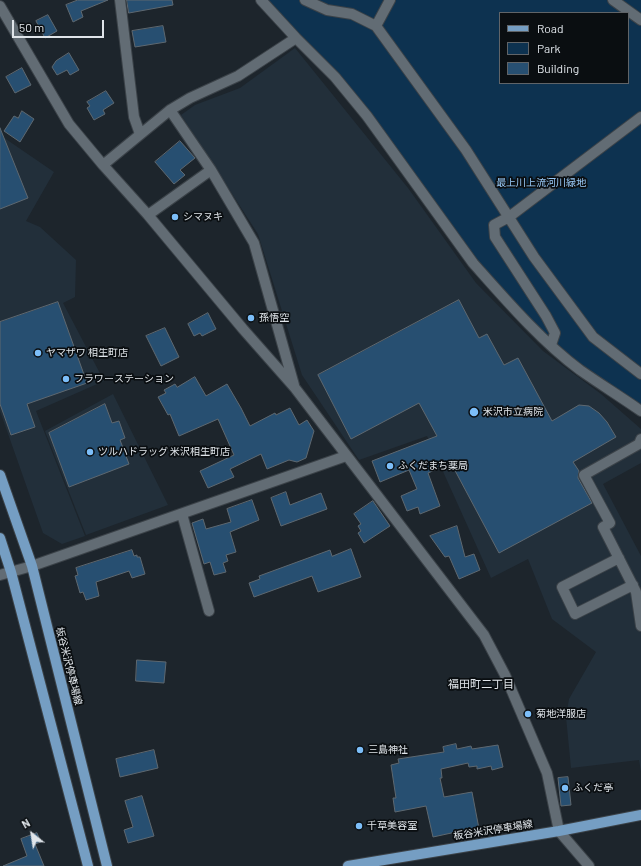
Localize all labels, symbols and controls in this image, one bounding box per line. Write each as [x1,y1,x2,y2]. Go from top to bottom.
scale bar [14,12,106,38]
legend [499,12,629,84]
text: 50 m [19,20,44,34]
text: Road [537,21,564,35]
text: Park [537,41,561,55]
text: Building [537,61,579,75]
park label: 最上川上流河川緑地 [496,177,586,189]
place label: シマヌキ [183,211,223,223]
marker: シマヌキ [170,212,180,222]
place label: 孫悟空 [259,312,289,324]
marker: 孫悟空 [246,313,256,323]
place label: ヤマザワ 相生町店 [46,347,128,359]
marker: ヤマザワ 相生町店 [33,348,43,358]
place label: フラワーステーション [74,373,174,385]
marker: フラワーステーション [61,374,71,384]
marker: 米沢市立病院 [468,406,480,418]
place label: 米沢市立病院 [483,406,543,418]
place label: ツルハドラッグ 米沢相生町店 [98,446,230,458]
marker: ツルハドラッグ 米沢相生町店 [85,447,95,457]
place label: ふくだまち薬局 [398,460,468,472]
marker: ふくだまち薬局 [385,461,395,471]
street label: 板谷米沢停車場線 [54,626,84,706]
district label: 福田町二丁目 [448,677,514,691]
place label: 菊地洋服店 [536,708,586,720]
marker: 菊地洋服店 [523,709,533,719]
place label: 三島神社 [368,744,408,756]
marker: 三島神社 [355,745,365,755]
place label: ふくだ亭 [573,782,613,794]
marker: ふくだ亭 [560,783,570,793]
north arrow [12,814,52,854]
text: N [19,816,32,831]
street label: 板谷米沢停車場線 [453,818,533,842]
place label: 千草美容室 [367,820,417,832]
marker: 千草美容室 [354,821,364,831]

